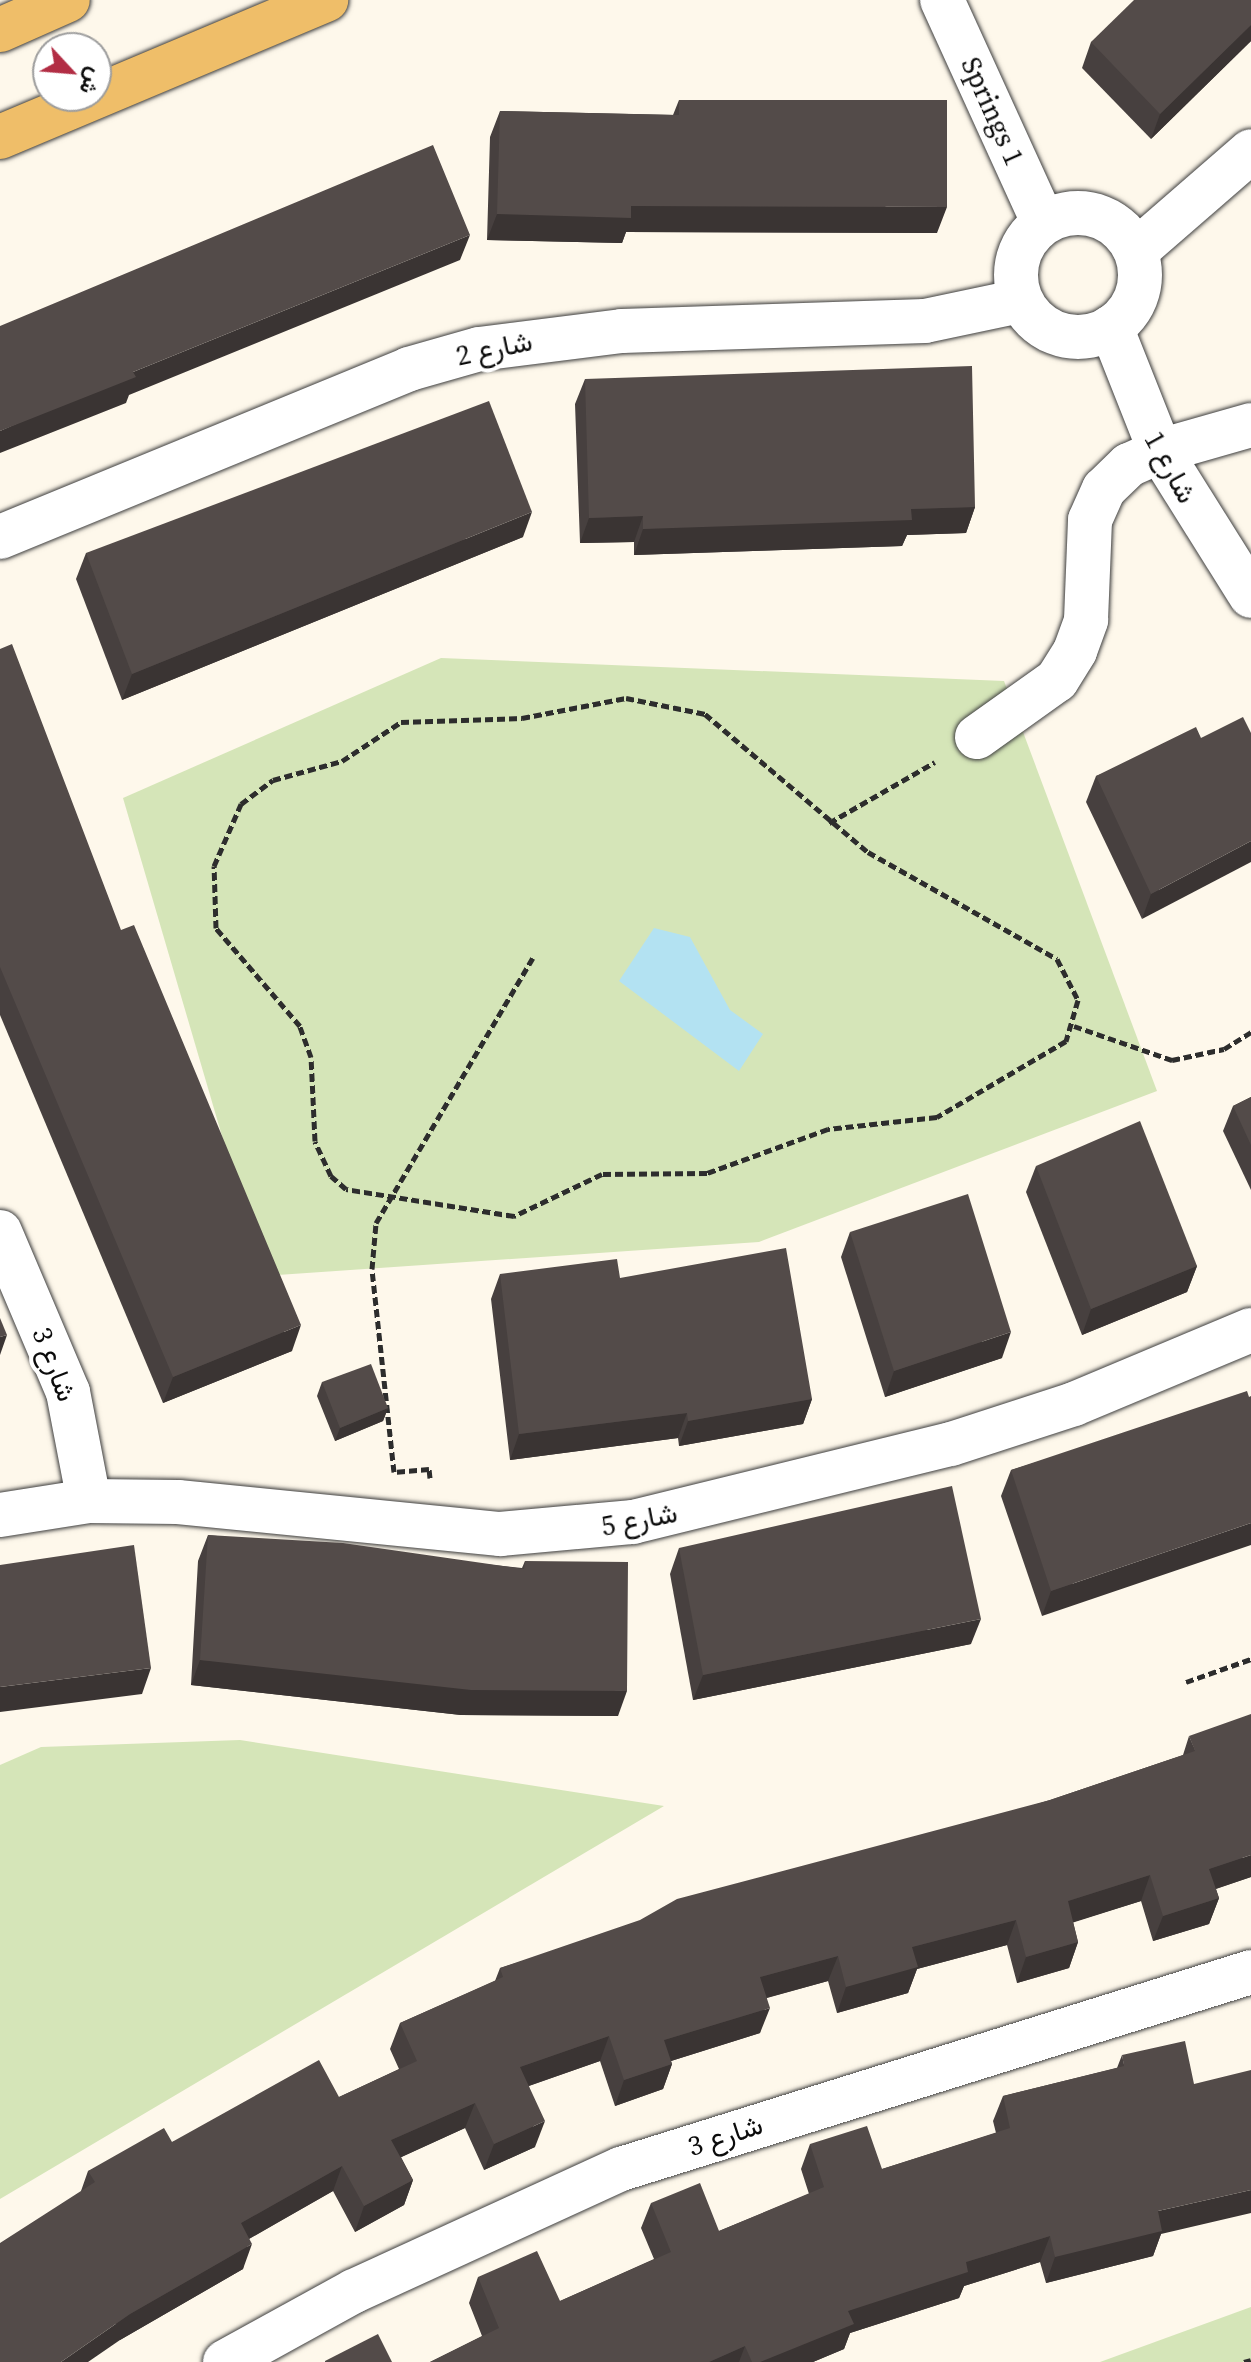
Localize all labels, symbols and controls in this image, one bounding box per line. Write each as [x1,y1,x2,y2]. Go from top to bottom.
north arrow [32,32,112,112]
street label: Springs 1 [954,52,1032,170]
text: ش [72,63,111,100]
street label: شارع 2 [453,324,535,372]
street label: شارع 1 [1138,425,1204,509]
street label: شارع 3 [26,1322,84,1406]
street label: شارع 5 [598,1495,680,1543]
street label: شارع 3 [683,2107,767,2163]

